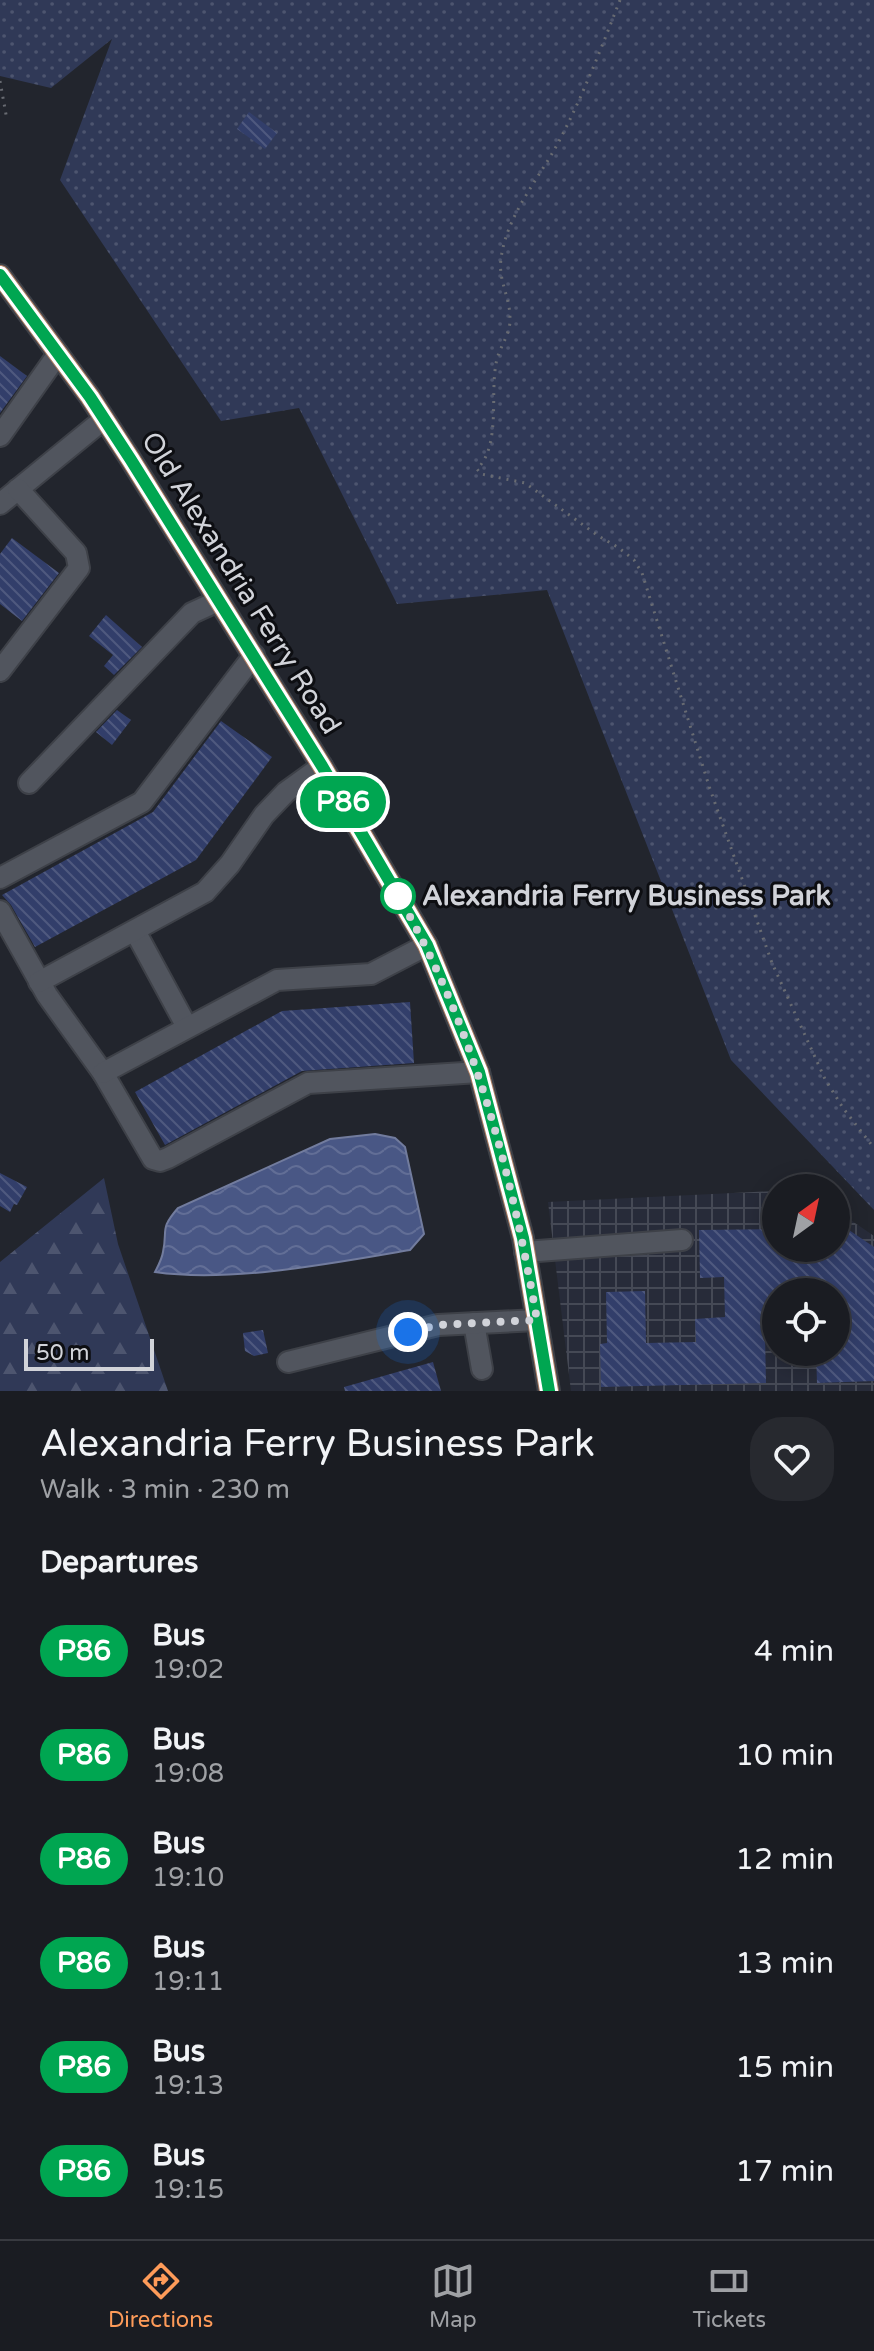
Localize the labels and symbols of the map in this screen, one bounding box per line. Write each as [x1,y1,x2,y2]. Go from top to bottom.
street label: Old Alexandria Ferry Road [134,426,348,740]
line badge: P86 [297,776,389,828]
marker: Alexandria Ferry Business Park [381,879,415,913]
place label: Alexandria Ferry Business Park [422,879,831,913]
north arrow [762,1174,850,1262]
your location [388,1312,428,1352]
scale bar [24,1335,154,1371]

